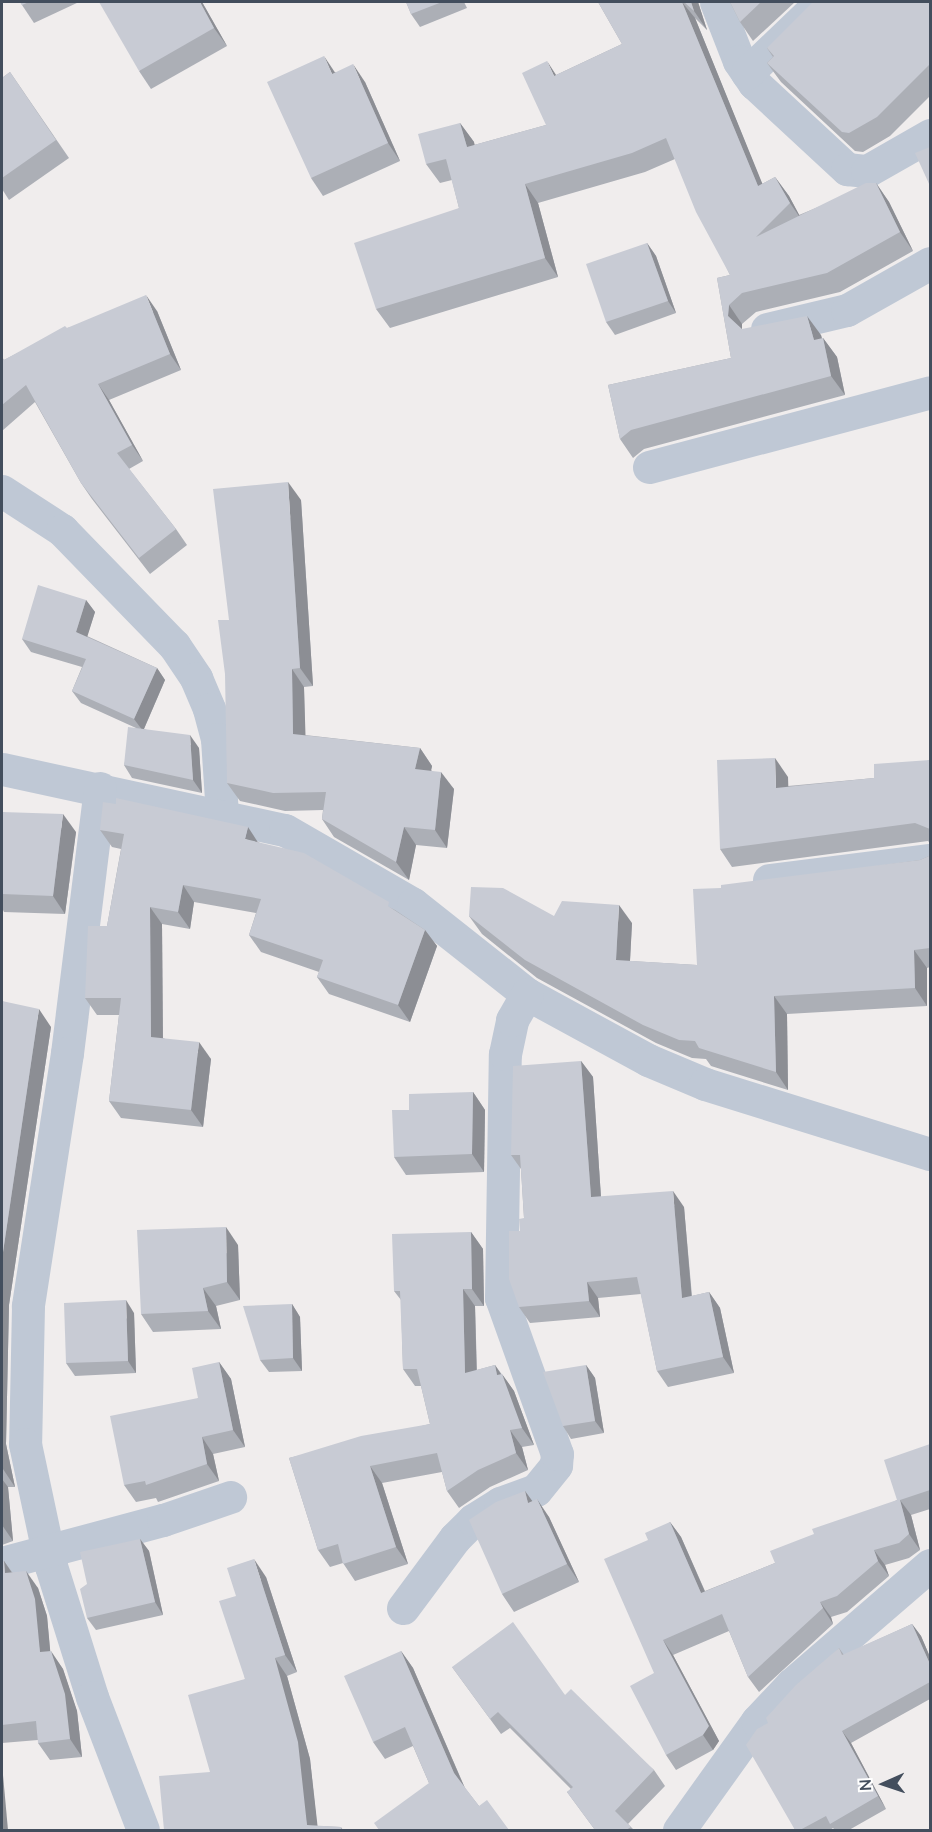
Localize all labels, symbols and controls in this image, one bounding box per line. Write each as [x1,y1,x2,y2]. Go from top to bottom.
north arrow [854,1754,914,1814]
text: N [855,1778,877,1791]

